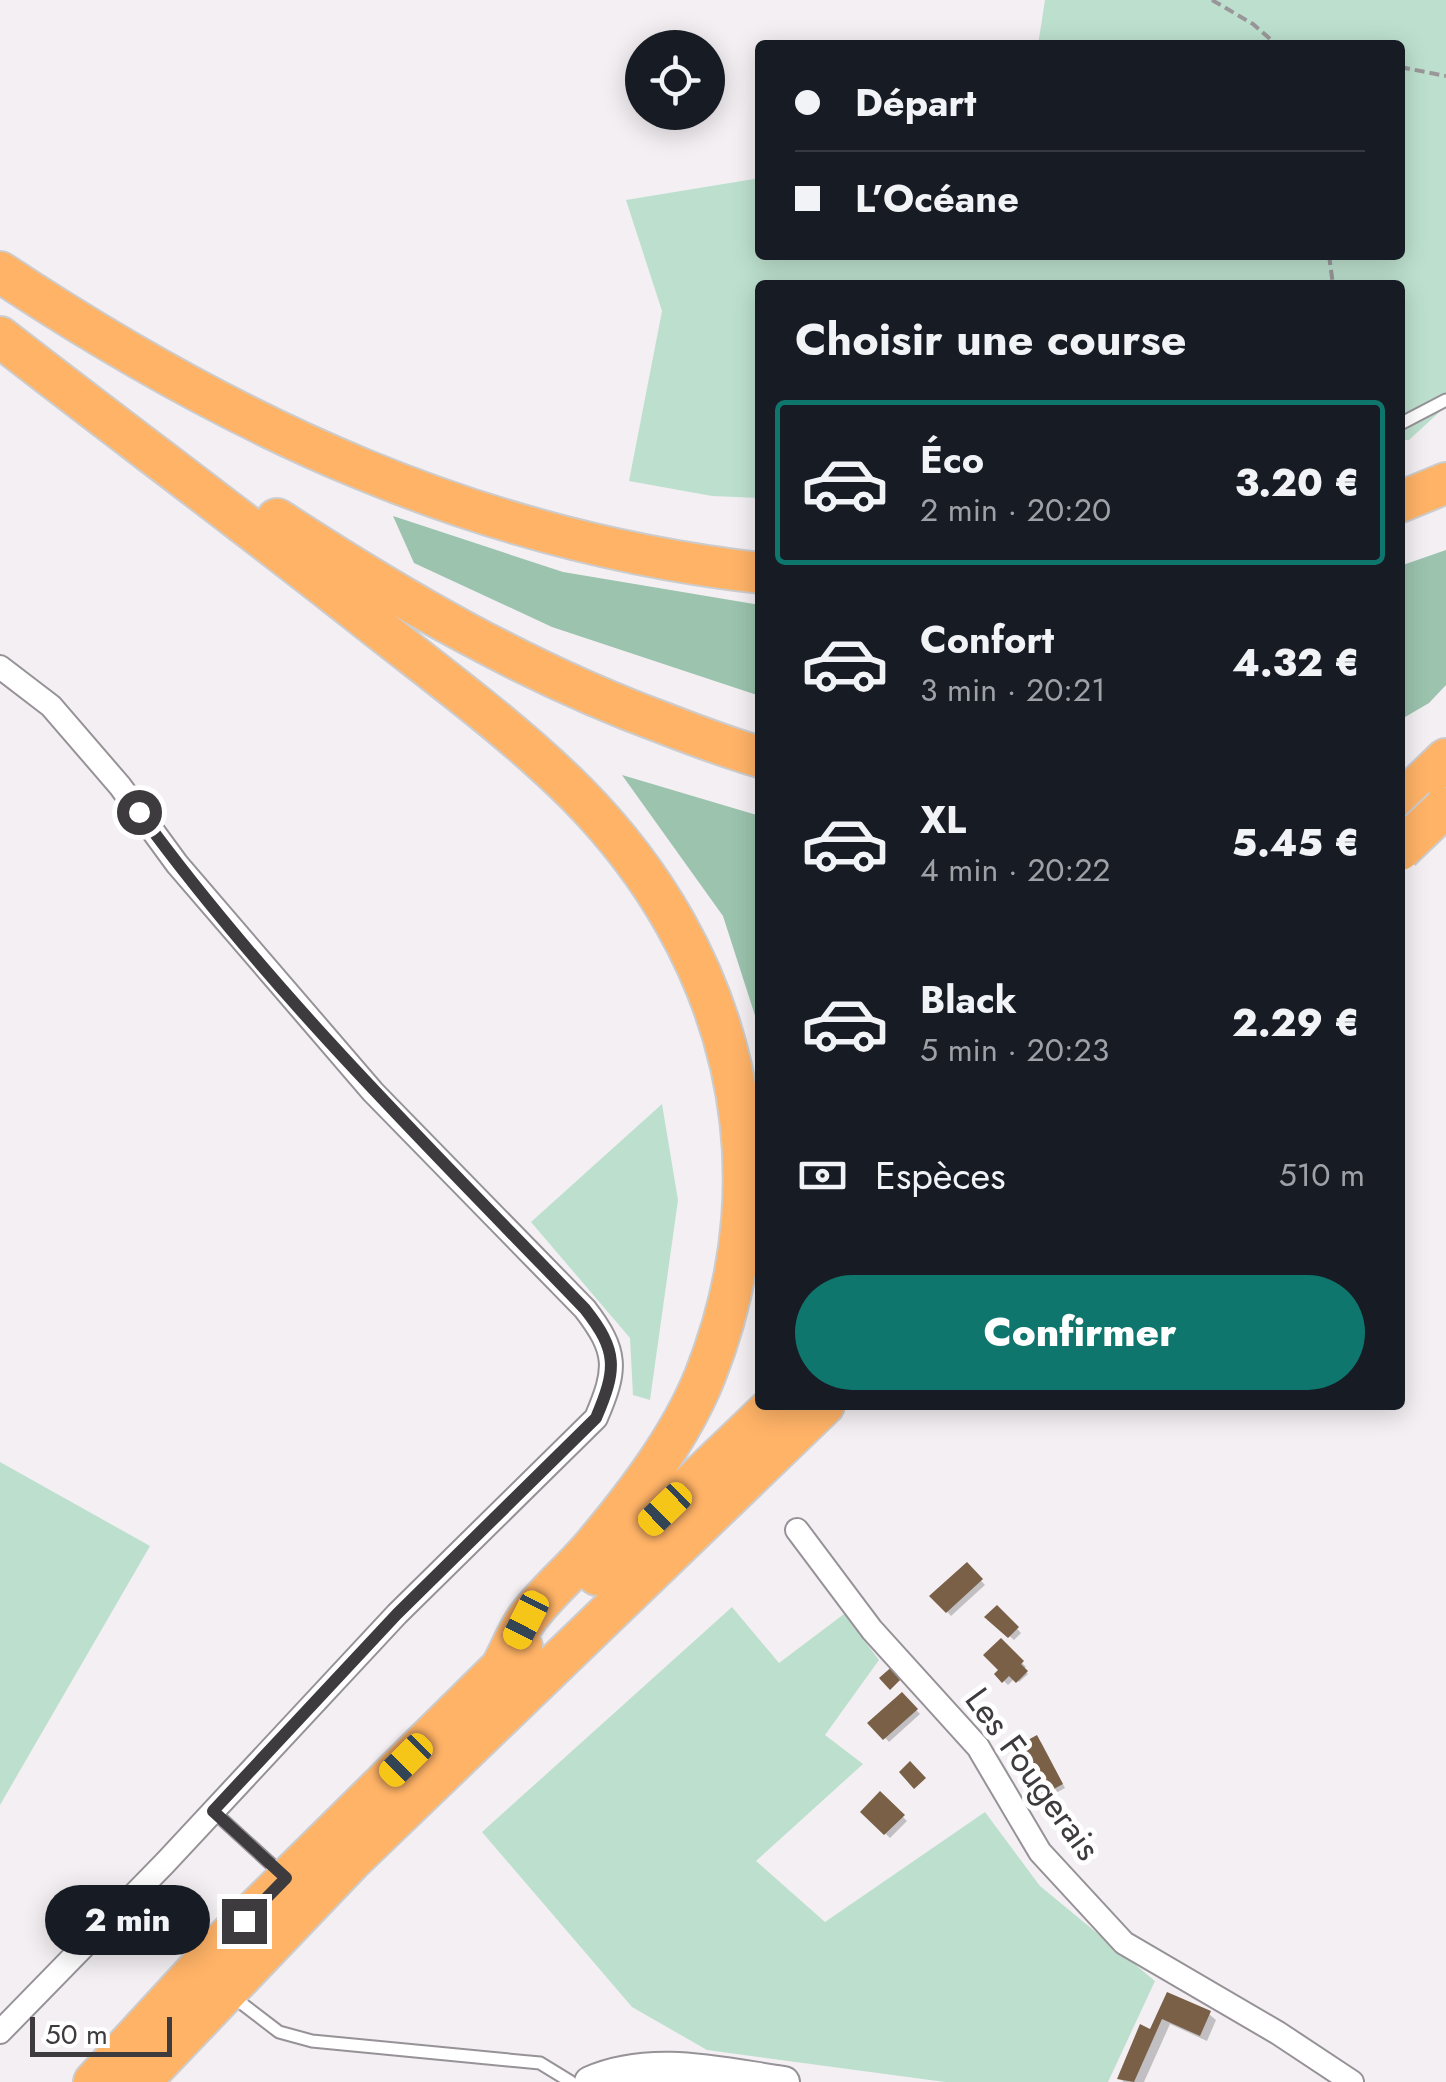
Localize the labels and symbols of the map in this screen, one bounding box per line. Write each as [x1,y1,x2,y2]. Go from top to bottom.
route start [117,790,162,835]
car [633,1477,697,1541]
car [499,1586,553,1654]
street label: Les Fougerais [953,1677,1113,1871]
car [374,1728,438,1792]
callout: 2 min [44,1886,209,1956]
route end [222,1899,267,1944]
scale bar [30,2012,172,2056]

